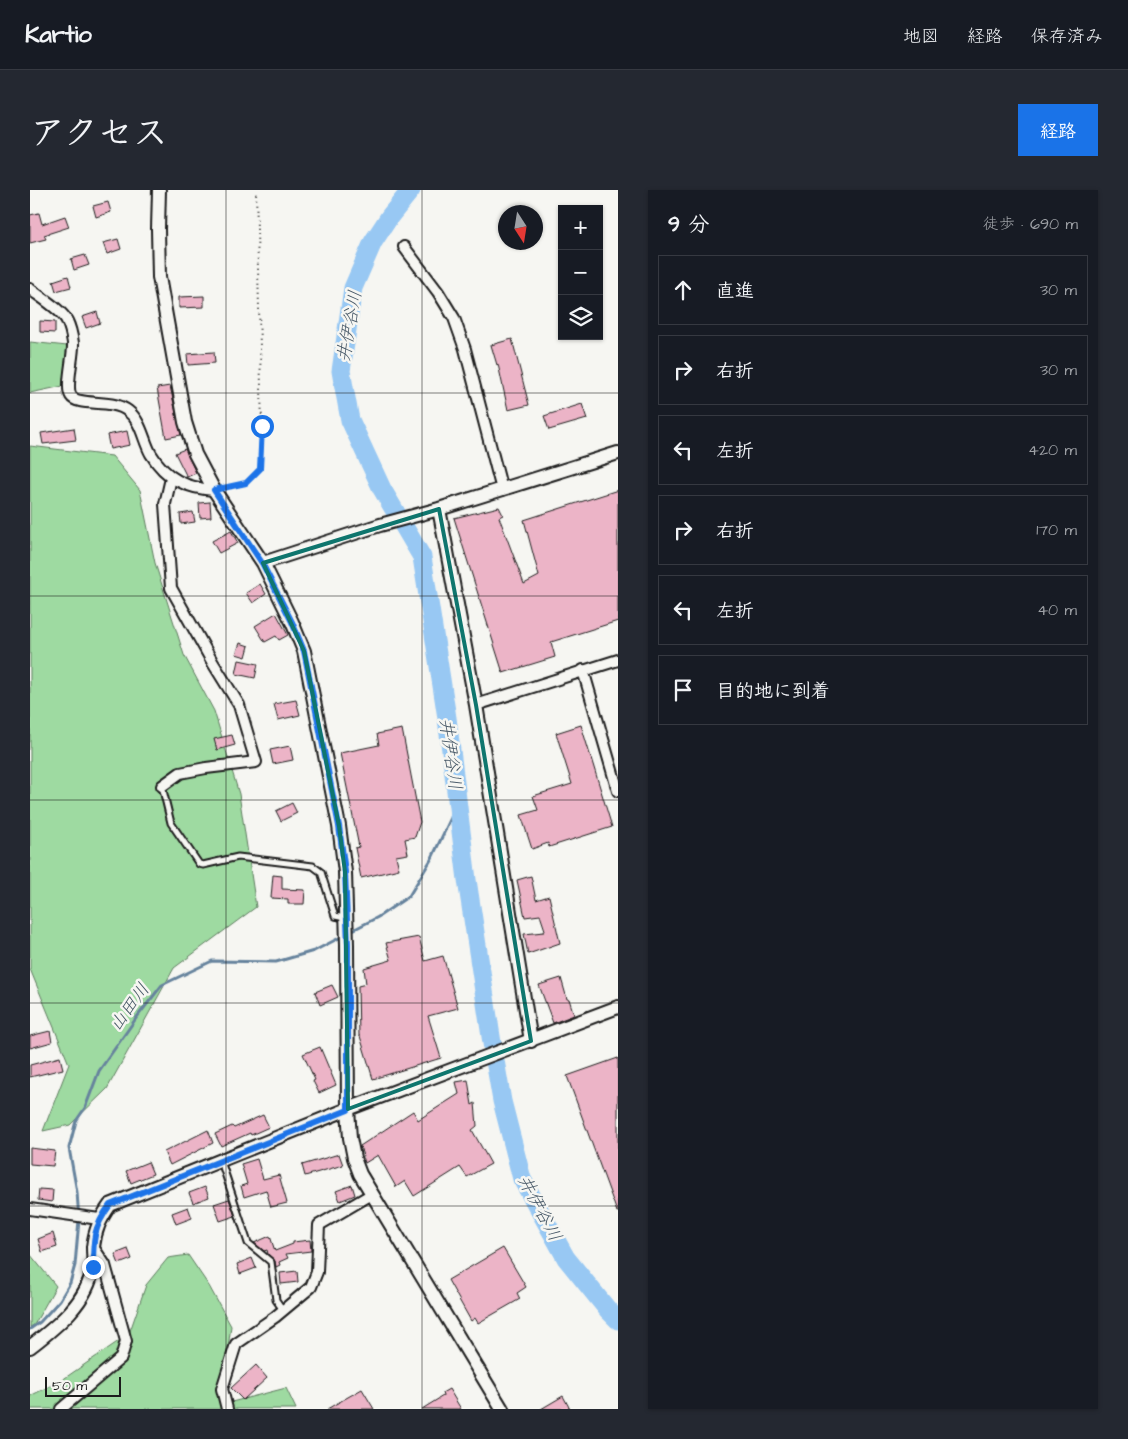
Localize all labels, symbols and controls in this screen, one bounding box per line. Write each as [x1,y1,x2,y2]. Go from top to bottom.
text: Kartio [25,18,92,52]
text: 地図 [903,24,939,49]
text: 経路 [967,24,1003,49]
text: 保存済み [1031,24,1103,49]
button: 経路 [1018,104,1098,156]
text: アクセス [30,109,168,158]
north arrow [498,205,543,250]
map controls [558,205,603,340]
button: + [558,205,603,250]
text: 9 分 [668,210,709,239]
text: 徒歩 · 690 m [983,213,1078,235]
button: − [558,250,603,295]
icon: ahead [669,276,697,304]
text: 直進 [716,278,754,305]
text: 30 m [1040,279,1077,301]
water label: 井伊谷川 [331,288,368,364]
button: layers [558,295,603,340]
icon: right [669,356,697,384]
text: 右折 [716,358,754,385]
text: 30 m [1040,359,1077,381]
route start [251,415,274,438]
icon: left [669,436,697,464]
text: 左折 [716,438,754,465]
text: 420 m [1028,439,1077,461]
icon: right [669,516,697,544]
text: 右折 [716,518,754,545]
text: 170 m [1036,519,1077,541]
icon: left [669,596,697,624]
text: 左折 [716,598,754,625]
text: 40 m [1037,599,1077,621]
icon: arrive [669,676,697,704]
text: 目的地に到着 [716,678,830,705]
water label: 井伊谷川 [433,717,468,791]
water label: 山田川 [103,978,155,1036]
water label: 井伊谷川 [512,1171,567,1246]
route end [82,1256,105,1279]
scale bar [45,1374,121,1397]
text: 50 m [52,1376,87,1396]

